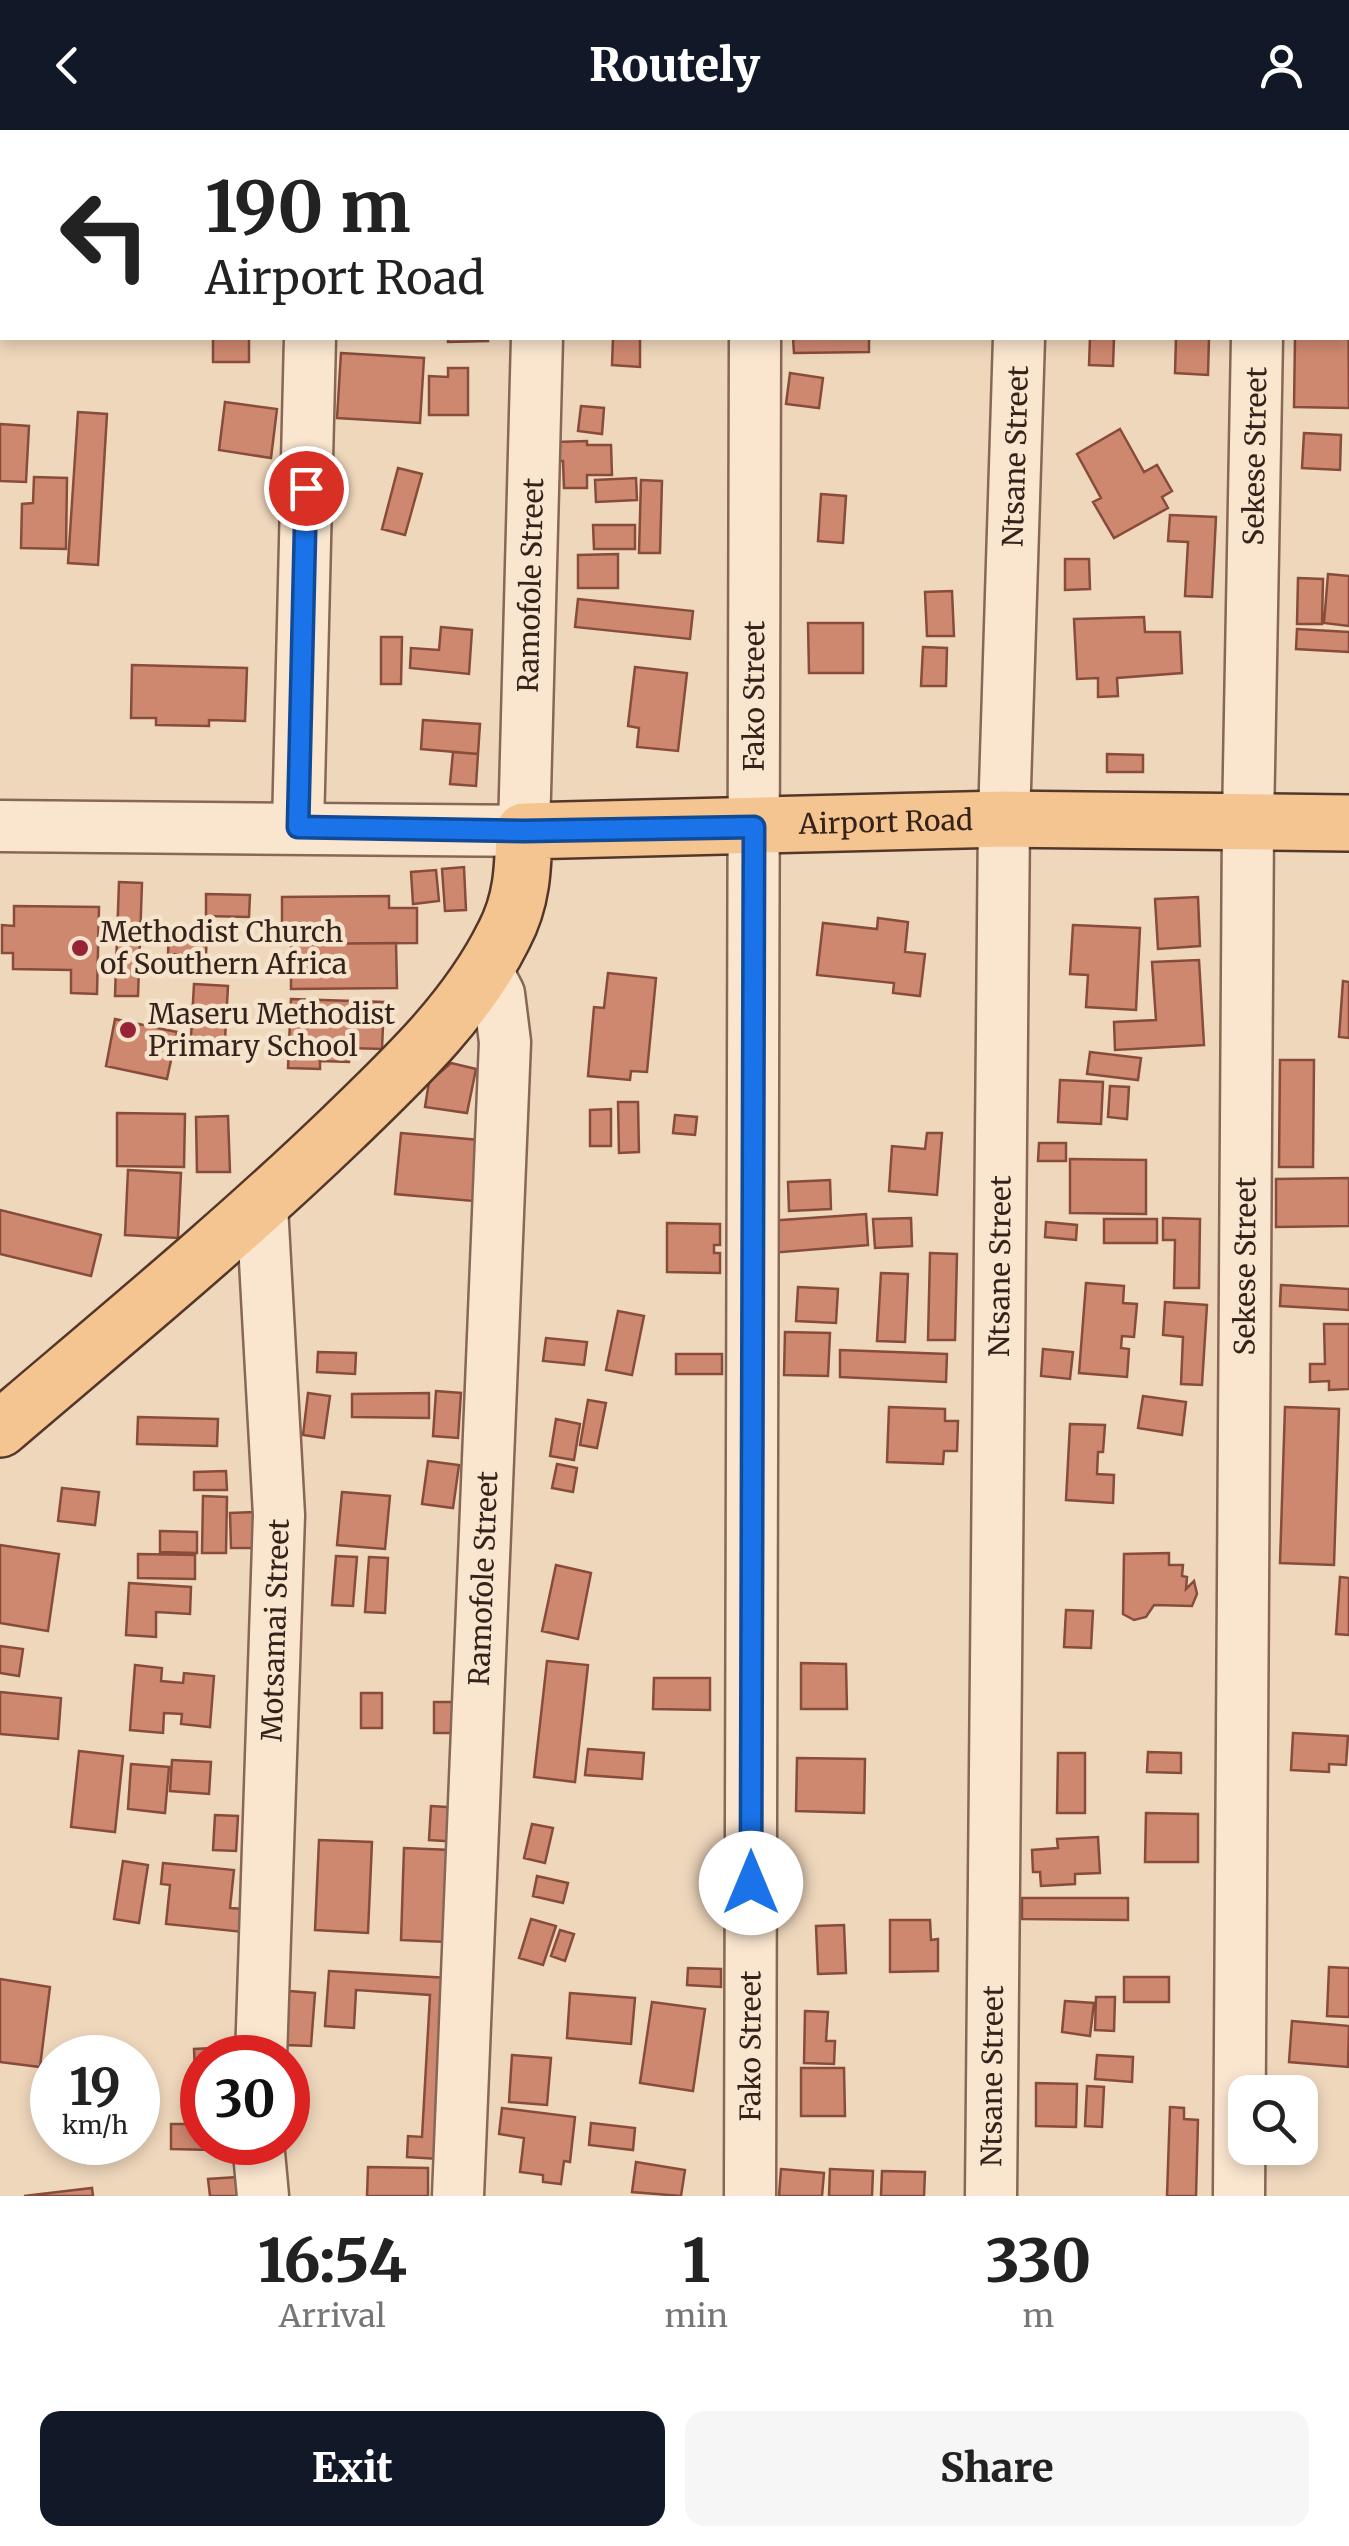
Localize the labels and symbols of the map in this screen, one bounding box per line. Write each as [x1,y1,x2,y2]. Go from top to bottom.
street label: Ntsane Street [994,365,1036,548]
street label: Sekese Street [1235,366,1274,546]
pin [264,446,349,531]
street label: Ramofole Street [510,477,551,693]
street label: Fako Street [736,620,772,772]
street label: Airport Road [797,802,973,842]
place label: Methodist Church of Southern Africa [100,914,347,982]
marker: Methodist Church of Southern Africa [69,937,91,959]
place label: Maseru Methodist Primary School [148,996,395,1064]
marker: Maseru Methodist Primary School [117,1019,139,1041]
street label: Ntsane Street [981,1175,1019,1357]
street label: Sekese Street [1227,1176,1264,1356]
street label: Ramofole Street [461,1470,506,1687]
street label: Motsamai Street [253,1518,297,1742]
position arrow [699,1831,803,1935]
street label: Fako Street [732,1970,769,2122]
street label: Ntsane Street [973,1985,1011,2167]
speed limit sign: 30 [180,2035,310,2165]

